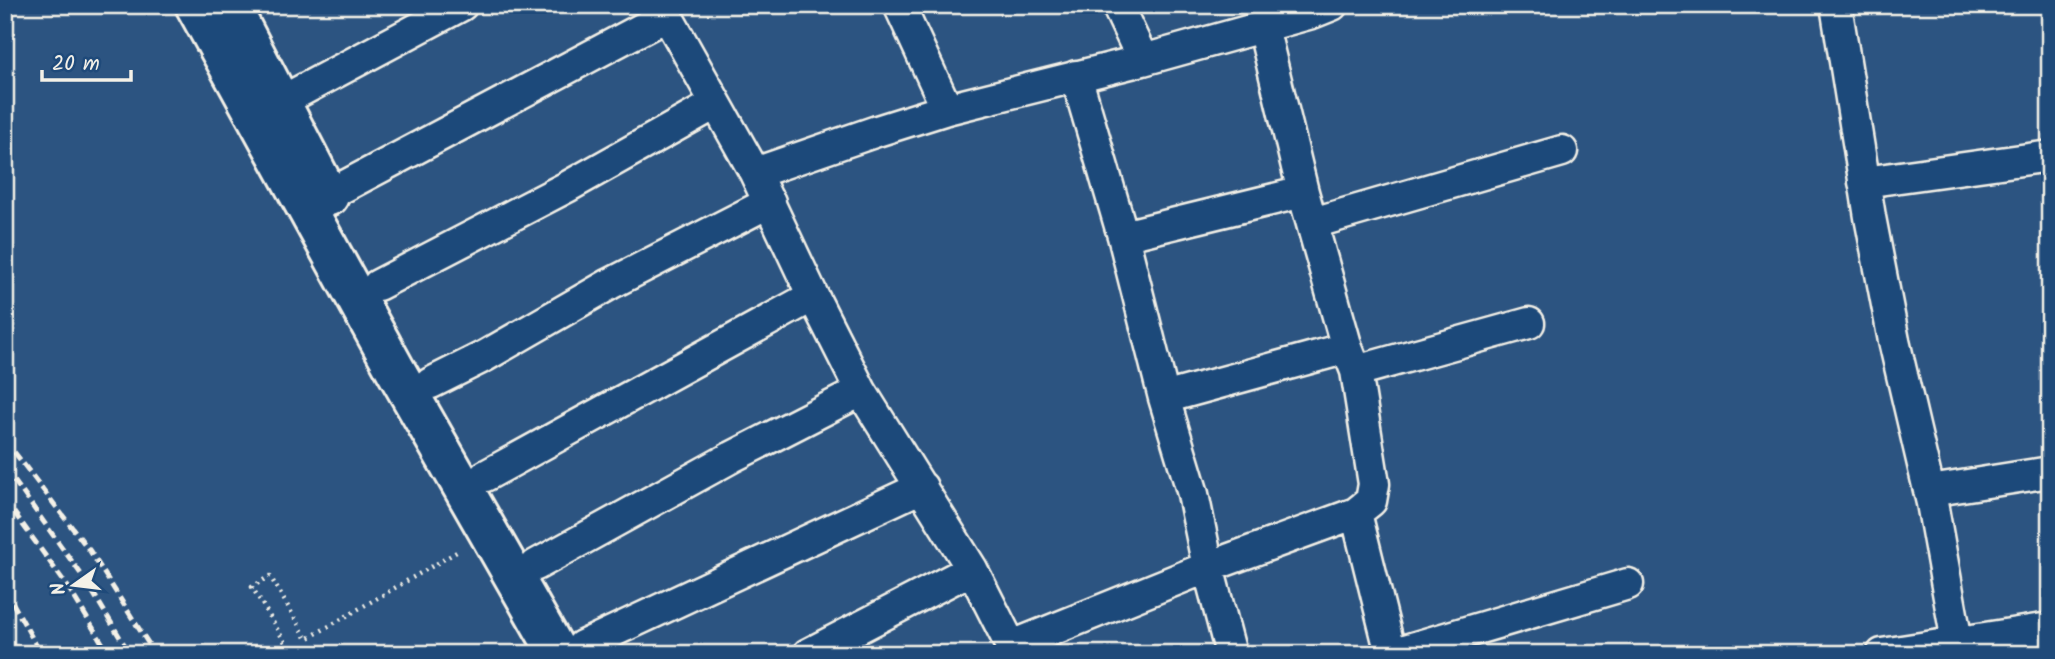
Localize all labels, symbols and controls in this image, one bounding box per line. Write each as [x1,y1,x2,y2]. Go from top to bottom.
scale bar [42,38,131,82]
text: 20 m [52,48,100,81]
north arrow [38,550,108,620]
text: N [43,579,75,598]

